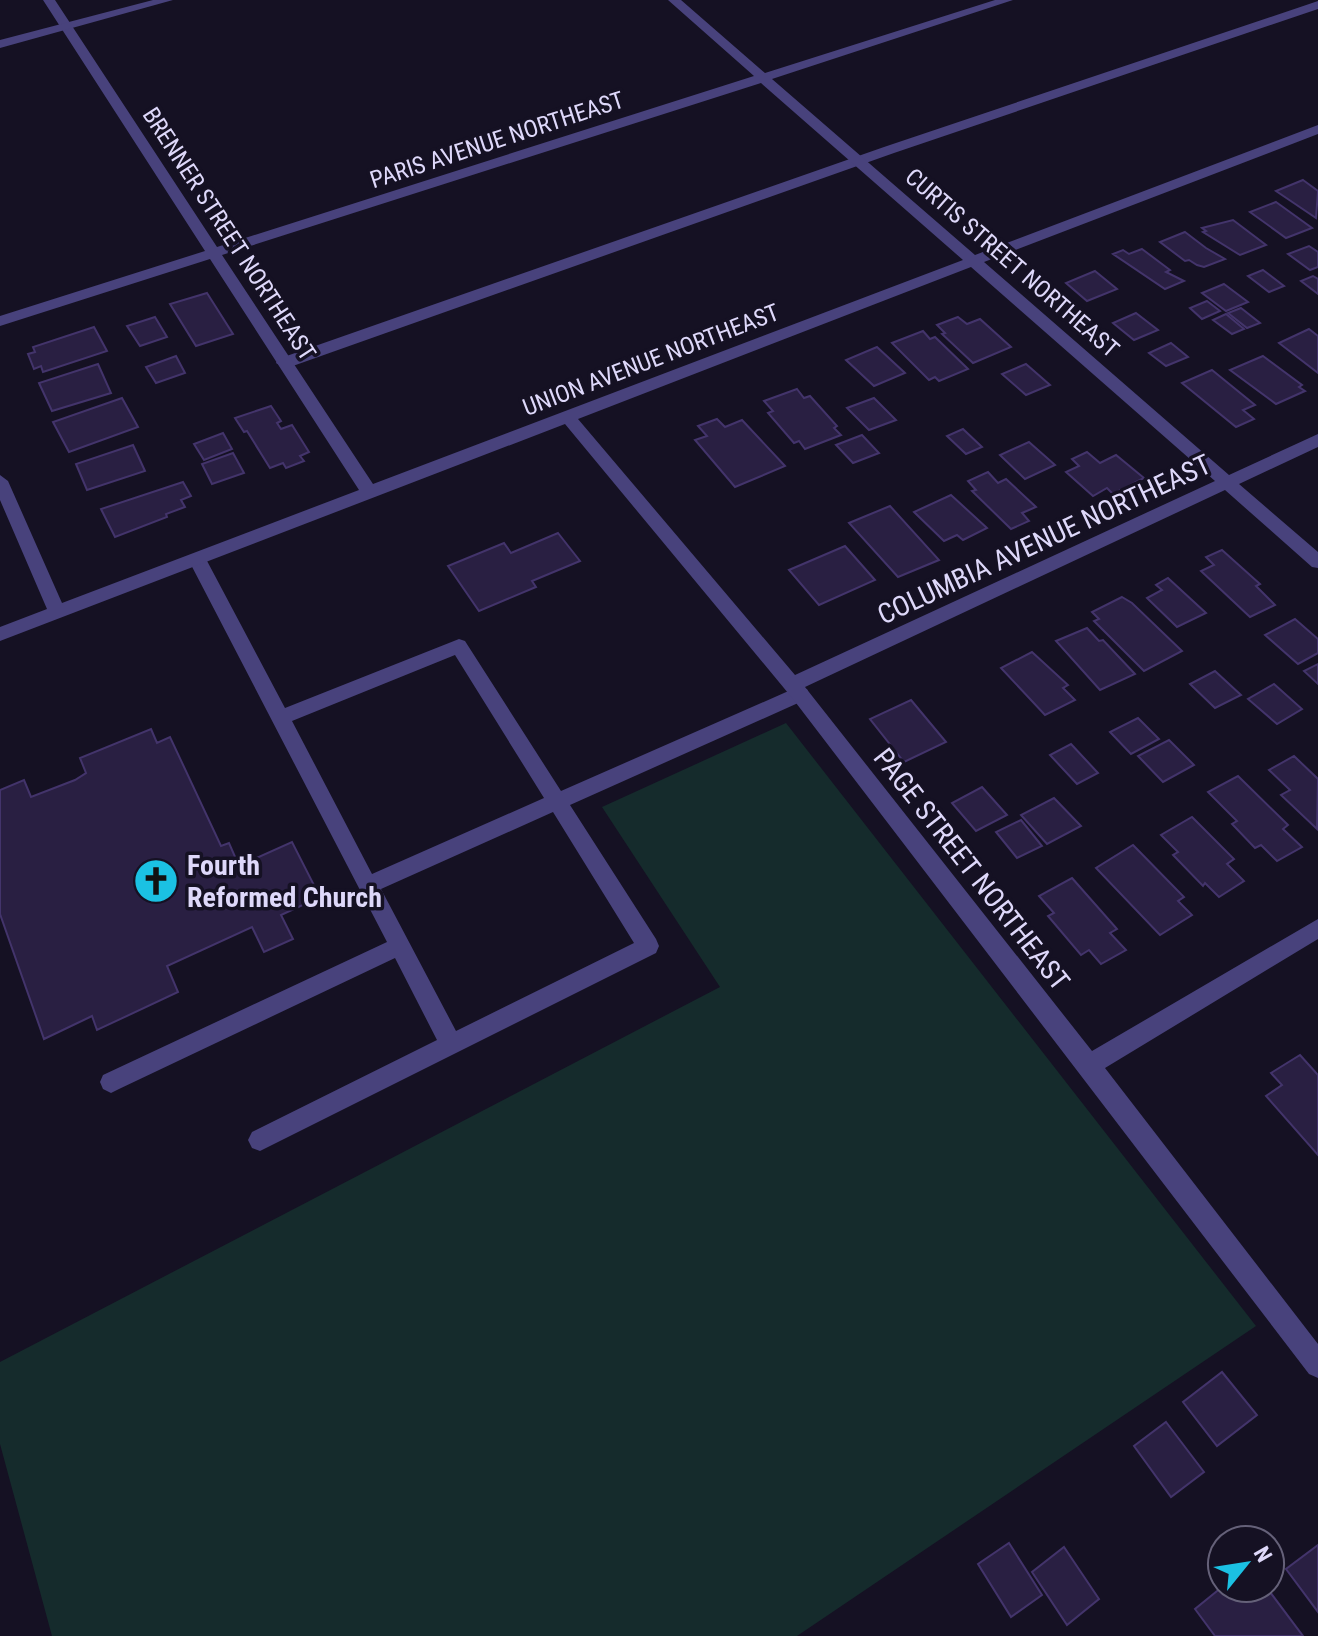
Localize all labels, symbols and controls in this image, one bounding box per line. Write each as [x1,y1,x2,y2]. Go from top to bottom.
street label: PARIS AVENUE NORTHEAST [366,86,628,194]
street label: BRENNER STREET NORTHEAST [137,102,321,366]
street label: CURTIS STREET NORTHEAST [899,163,1125,363]
street label: UNION AVENUE NORTHEAST [519,298,783,422]
street label: COLUMBIA AVENUE NORTHEAST [872,448,1216,631]
street label: PAGE STREET NORTHEAST [867,742,1076,997]
place label: Fourth Reformed Church [187,849,382,914]
church icon: Fourth Reformed Church [132,857,180,905]
north arrow [1206,1524,1286,1604]
text: N [1249,1542,1277,1566]

